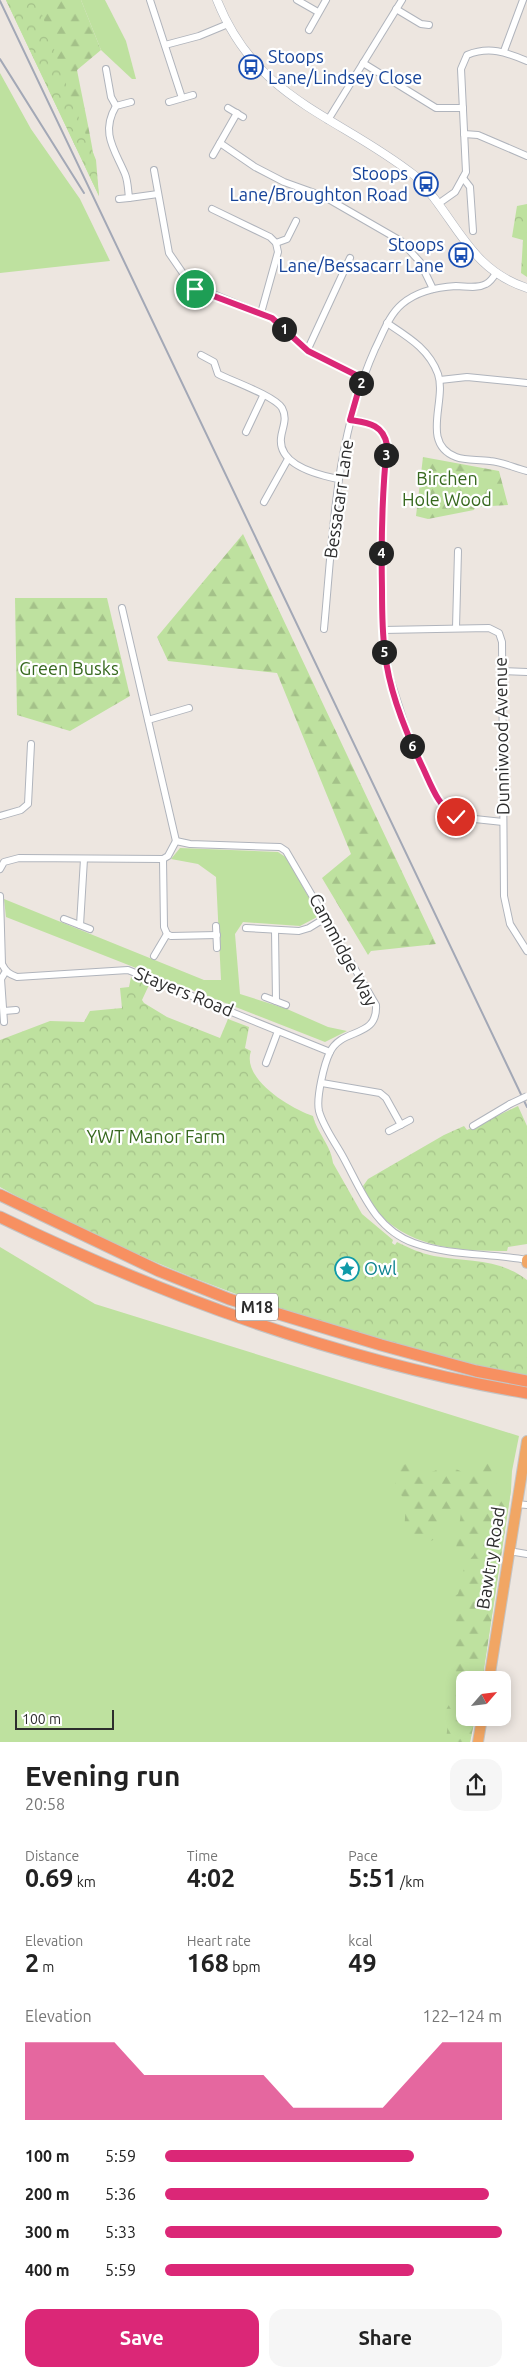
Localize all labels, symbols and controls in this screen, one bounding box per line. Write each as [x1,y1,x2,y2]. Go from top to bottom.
place label: Stoops Lane/Lindsey Close [268,46,422,87]
bus stop icon: Stoops Lane/Lindsey Close [238,54,264,80]
place label: Stoops Lane/Broughton Road [230,163,408,204]
bus stop icon: Stoops Lane/Broughton Road [413,171,439,197]
place label: Stoops Lane/Bessacarr Lane [279,234,444,275]
bus stop icon: Stoops Lane/Bessacarr Lane [448,242,474,268]
pin [174,268,216,310]
icon: arrive [181,275,209,303]
pin: 1 [272,316,296,342]
text: 1 [281,321,288,337]
pin: 2 [348,370,374,396]
text: 2 [358,375,365,391]
street label: Bessacarr Lane [320,438,356,560]
pin: 3 [374,442,398,468]
text: 3 [383,447,390,463]
park label: Birchen Hole Wood [402,468,492,509]
pin: 4 [368,540,394,566]
text: 4 [378,545,385,561]
pin: 5 [372,640,396,664]
text: 5 [381,644,388,660]
street label: Dunniwood Avenue [490,657,512,815]
park label: Green Busks [19,658,119,678]
pin: 6 [400,734,424,758]
text: 6 [409,738,416,754]
pin [435,796,477,838]
icon: check [442,803,470,831]
street label: Cammidge Way [306,890,382,1010]
street label: Stayers Road [132,962,237,1020]
park label: YWT Manor Farm [86,1126,226,1146]
place icon: Owl [334,1256,360,1282]
place label: Owl [364,1258,397,1278]
road number: M18 [236,1294,278,1320]
street label: Bawtry Road [472,1505,508,1610]
north arrow [456,1671,511,1726]
map controls [456,1671,511,1726]
scale bar [15,1707,114,1730]
text: 100 m [22,1711,61,1727]
button: share [450,1759,502,1811]
text: Evening run [25,1760,180,1791]
text: 20:58 [25,1795,65,1813]
text: Distance [25,1848,79,1864]
text: Time [187,1848,218,1864]
text: Pace [348,1848,378,1864]
text: 0.69 [25,1864,73,1892]
text: 4:02 [187,1864,235,1892]
text: 5:51 [348,1864,397,1892]
text: km [73,1874,96,1890]
text: /km [397,1874,424,1890]
text: Elevation [25,1933,83,1949]
text: Heart rate [187,1933,251,1949]
text: kcal [348,1933,373,1949]
text: 2 [25,1949,39,1977]
text: 168 [187,1949,229,1977]
text: 49 [348,1949,377,1977]
text: m [39,1959,54,1975]
text: bpm [229,1959,261,1975]
text: Elevation [25,2007,92,2025]
text: 122–124 m [422,2007,502,2025]
text: 100 m [25,2147,70,2165]
text: 5:59 [105,2147,136,2165]
text: 200 m [25,2185,70,2203]
text: 5:36 [105,2185,136,2203]
text: 300 m [25,2223,70,2241]
text: 5:33 [105,2223,136,2241]
text: 400 m [25,2261,70,2279]
text: 5:59 [105,2261,136,2279]
button: Save [25,2309,259,2367]
button: Share [269,2309,502,2367]

